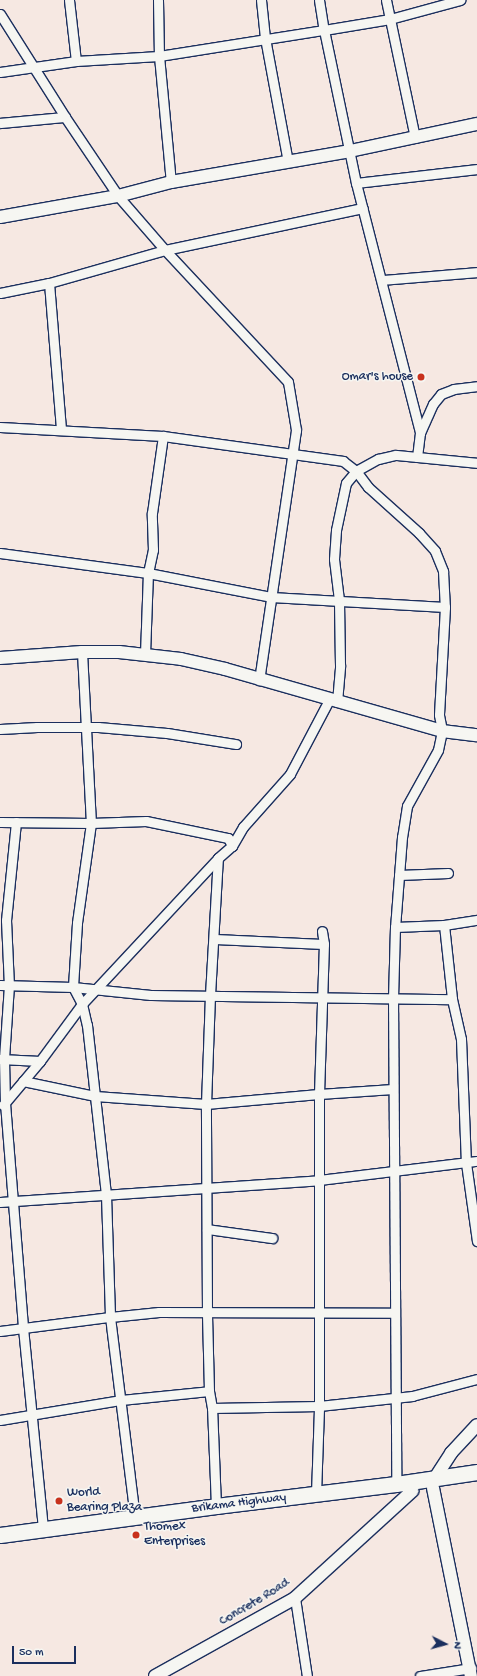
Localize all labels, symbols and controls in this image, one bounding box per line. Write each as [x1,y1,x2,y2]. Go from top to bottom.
place label: Omar's house [342,369,413,385]
marker: Omar's house [416,372,426,382]
place label: World Bearing Plaza [67,1486,142,1517]
street label: Brikama Highway [191,1490,287,1518]
marker: World Bearing Plaza [54,1496,64,1506]
place label: Thomex Enterprises [144,1520,205,1551]
marker: Thomex Enterprises [131,1530,141,1540]
street label: Concrete Road [217,1576,293,1630]
north arrow [425,1624,465,1664]
scale bar [14,1638,78,1664]
text: N [451,1641,463,1649]
text: 50 m [19,1646,44,1660]

